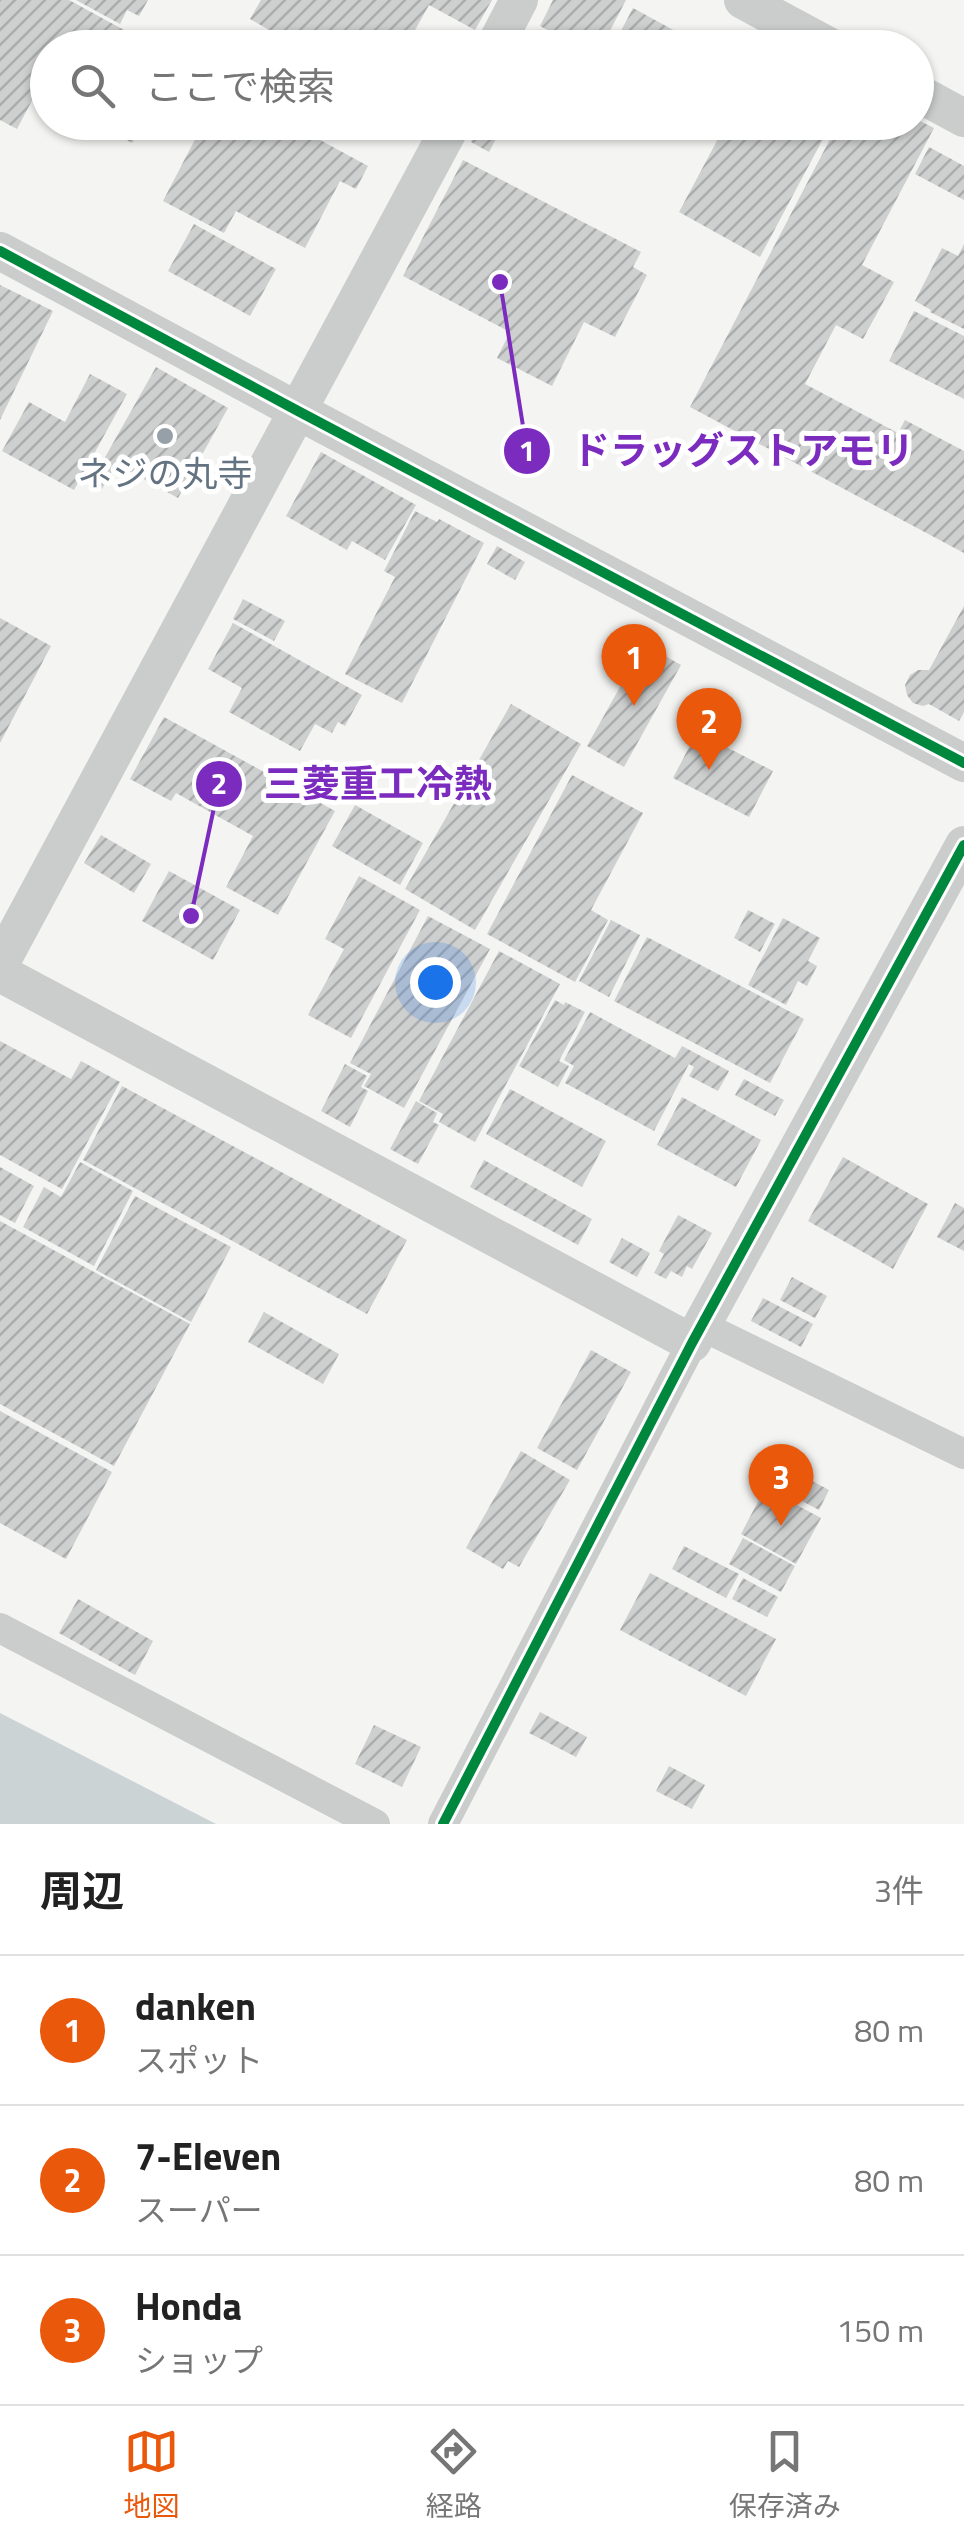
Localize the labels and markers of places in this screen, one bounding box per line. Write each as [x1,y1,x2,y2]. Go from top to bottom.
callout: ドラッグストアモリ [502,417,934,485]
marker: ネジの丸寺 [154,425,176,447]
place label: ネジの丸寺 [77,446,253,500]
pin: 1 [602,624,666,706]
pin: 2 [676,688,742,770]
callout: 三菱重工冷熱 [194,750,512,818]
pin: 3 [748,1444,814,1526]

